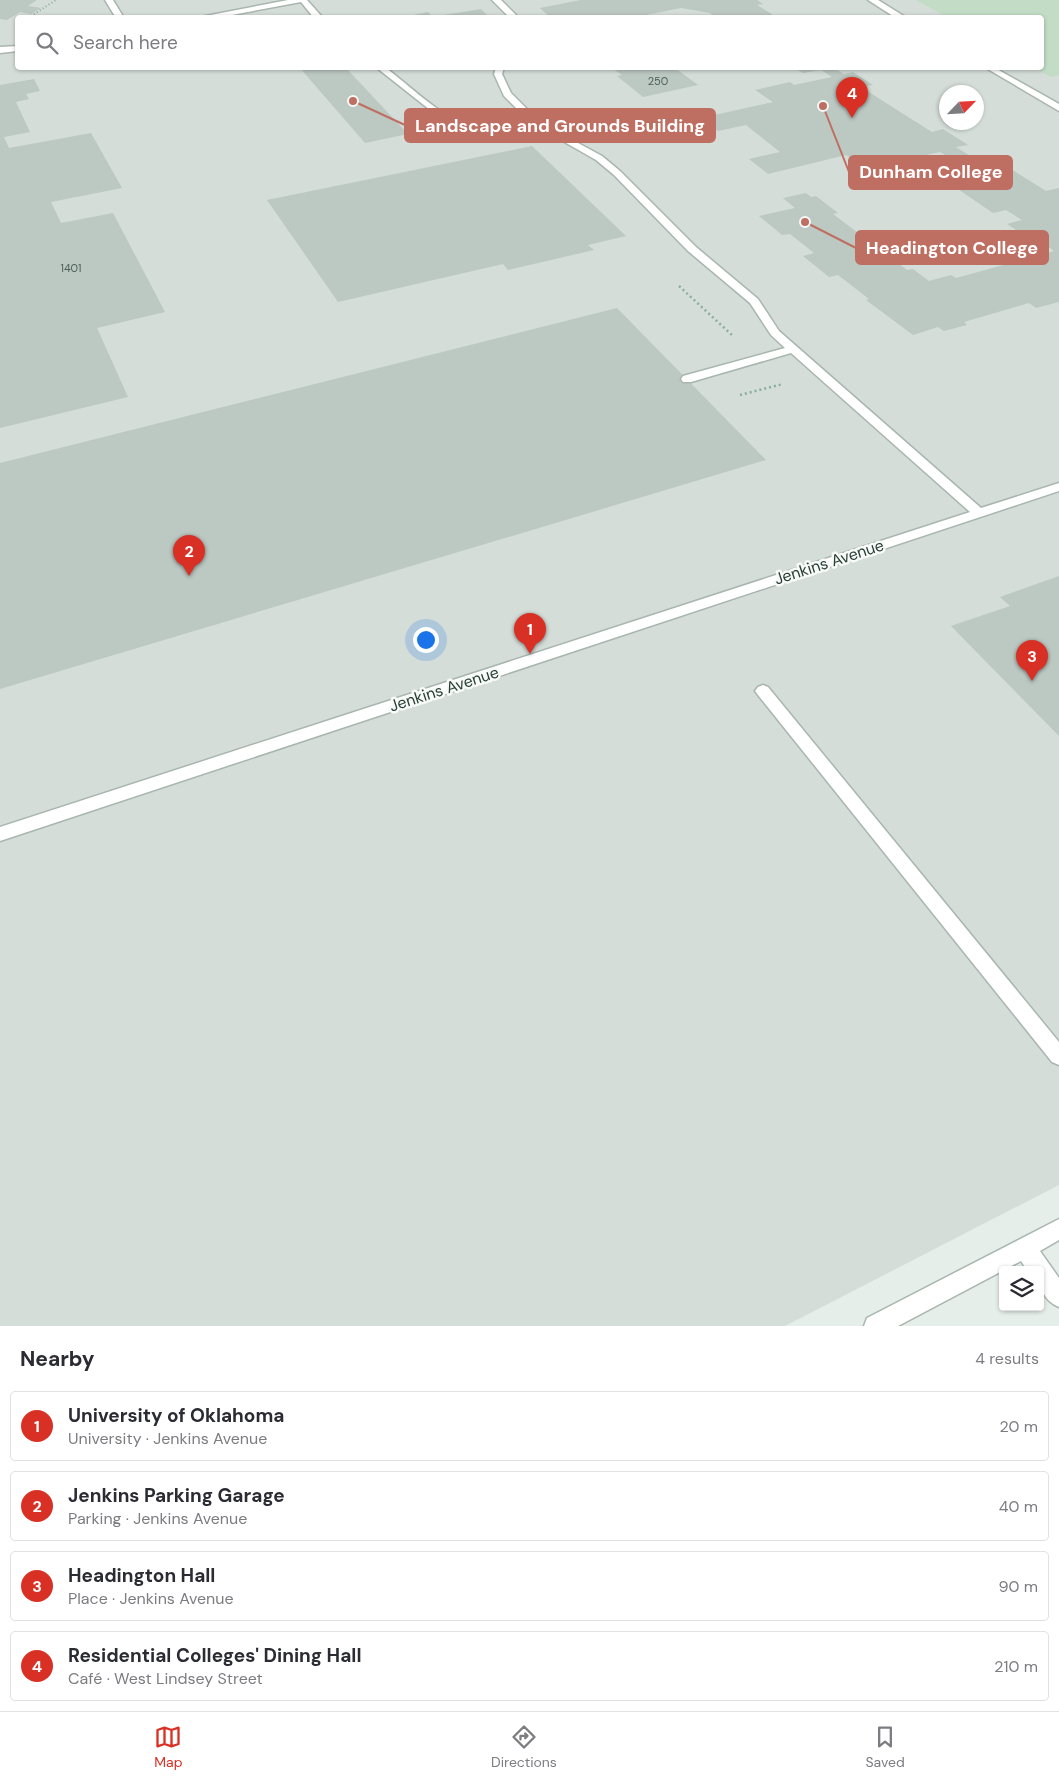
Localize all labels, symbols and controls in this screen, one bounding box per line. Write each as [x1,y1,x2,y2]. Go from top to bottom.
search box [15,15,1044,70]
icon: search [33,29,61,57]
text: Search here [73,30,178,55]
house number: 250 [648,74,668,88]
pin: 4 [836,77,868,118]
north arrow [939,85,984,130]
callout: Landscape and Grounds Building [405,109,715,142]
text: Landscape and Grounds Building [415,114,705,138]
callout: Dunham College [849,156,1012,189]
text: Dunham College [859,160,1003,184]
callout: Headington College [856,231,1048,264]
text: Headington College [866,236,1038,260]
house number: 1401 [60,261,82,275]
street label: Jenkins Avenue [772,534,886,590]
pin: 2 [173,535,205,576]
pin: 1 [514,613,546,654]
your location [413,627,439,653]
pin: 3 [1016,640,1048,681]
street label: Jenkins Avenue [387,661,501,717]
map controls [999,1266,1044,1311]
button: layers [999,1266,1044,1311]
text: Nearby [20,1345,94,1373]
text: 4 results [975,1348,1039,1369]
text: University of Oklahoma [68,1403,284,1428]
text: 1 [34,1416,40,1437]
text: 20 m [999,1416,1038,1437]
text: University · Jenkins Avenue [68,1428,267,1449]
text: Jenkins Parking Garage [68,1483,285,1508]
text: 2 [32,1496,42,1517]
text: 40 m [999,1496,1038,1517]
text: Parking · Jenkins Avenue [68,1508,247,1529]
text: Headington Hall [68,1563,215,1588]
text: 3 [32,1576,42,1597]
text: 90 m [998,1576,1038,1597]
text: Place · Jenkins Avenue [68,1588,234,1609]
text: Residential Colleges' Dining Hall [68,1643,361,1668]
text: 4 [32,1656,42,1677]
text: 210 m [994,1656,1038,1677]
text: Café · West Lindsey Street [68,1668,263,1689]
tab: Map [154,1723,182,1771]
tab: Directions [491,1723,557,1771]
tab: Saved [865,1723,905,1771]

